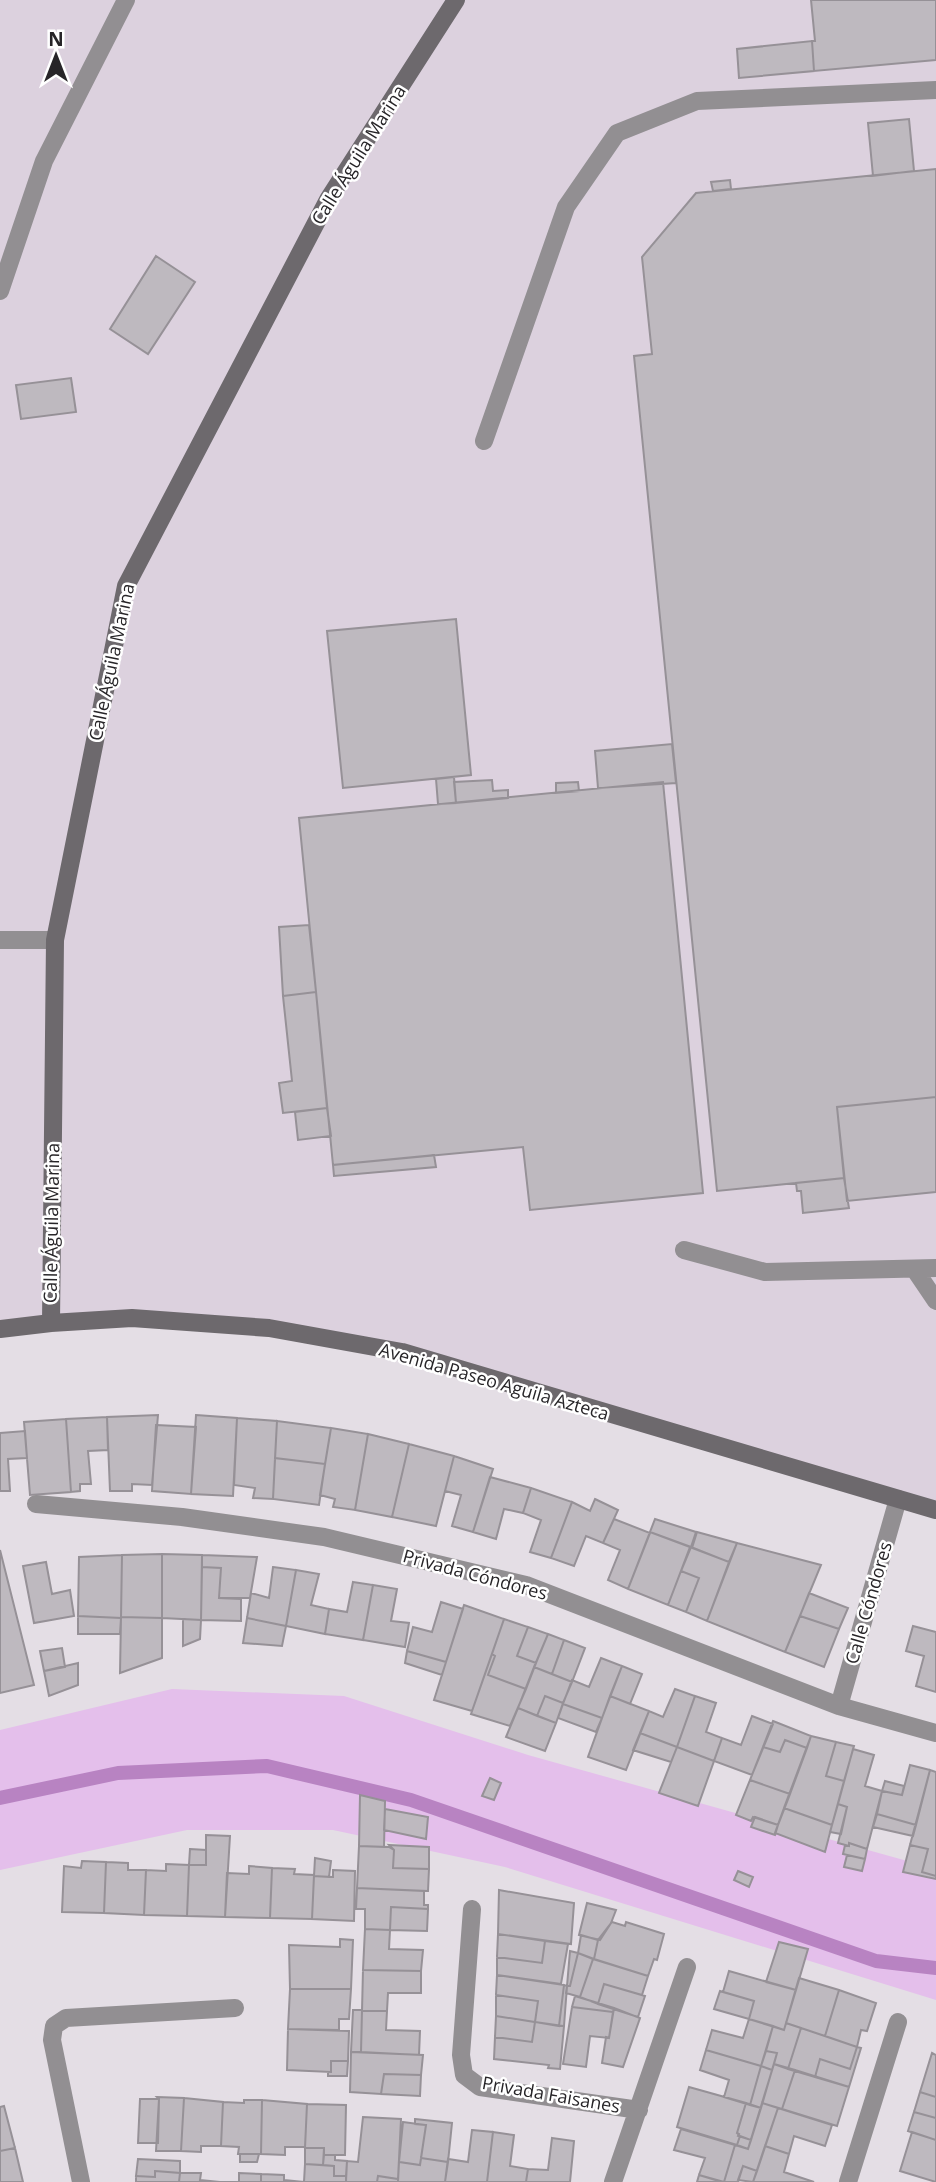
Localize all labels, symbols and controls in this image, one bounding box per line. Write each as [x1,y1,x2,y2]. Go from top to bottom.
north arrow [21,21,91,91]
text: N [48,26,64,52]
street label: Calle Águila Marina [305,80,411,229]
street label: Calle Águila Marina [83,581,139,743]
street label: Calle Águila Marina [38,1143,64,1303]
street label: Avenida Paseo Aguila Azteca [377,1337,612,1425]
street label: Calle Cóndores [839,1539,897,1667]
street label: Privada Cóndores [400,1543,550,1605]
street label: Privada Faisanes [480,2070,622,2118]

